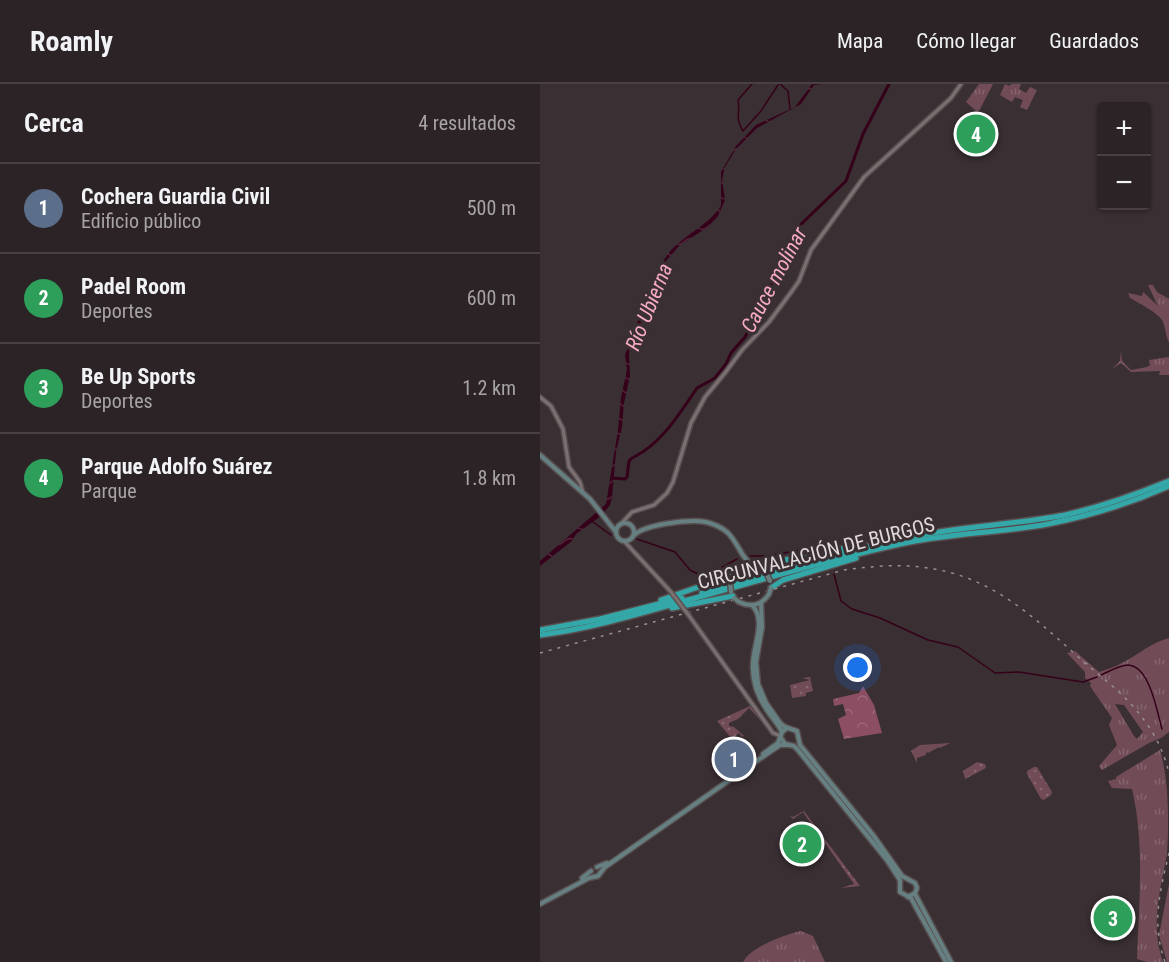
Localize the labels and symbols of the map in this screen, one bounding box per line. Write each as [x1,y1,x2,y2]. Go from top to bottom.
pin: 4 [956,112,996,156]
water label: Cauce molinar [736,223,812,337]
water label: Río Ubierna [621,260,677,354]
street label: CIRCUNVALACIÓN DE BURGOS [695,512,937,594]
your location [843,653,872,682]
pin: 1 [714,736,754,782]
pin: 2 [782,822,822,867]
pin: 3 [1094,896,1132,940]

